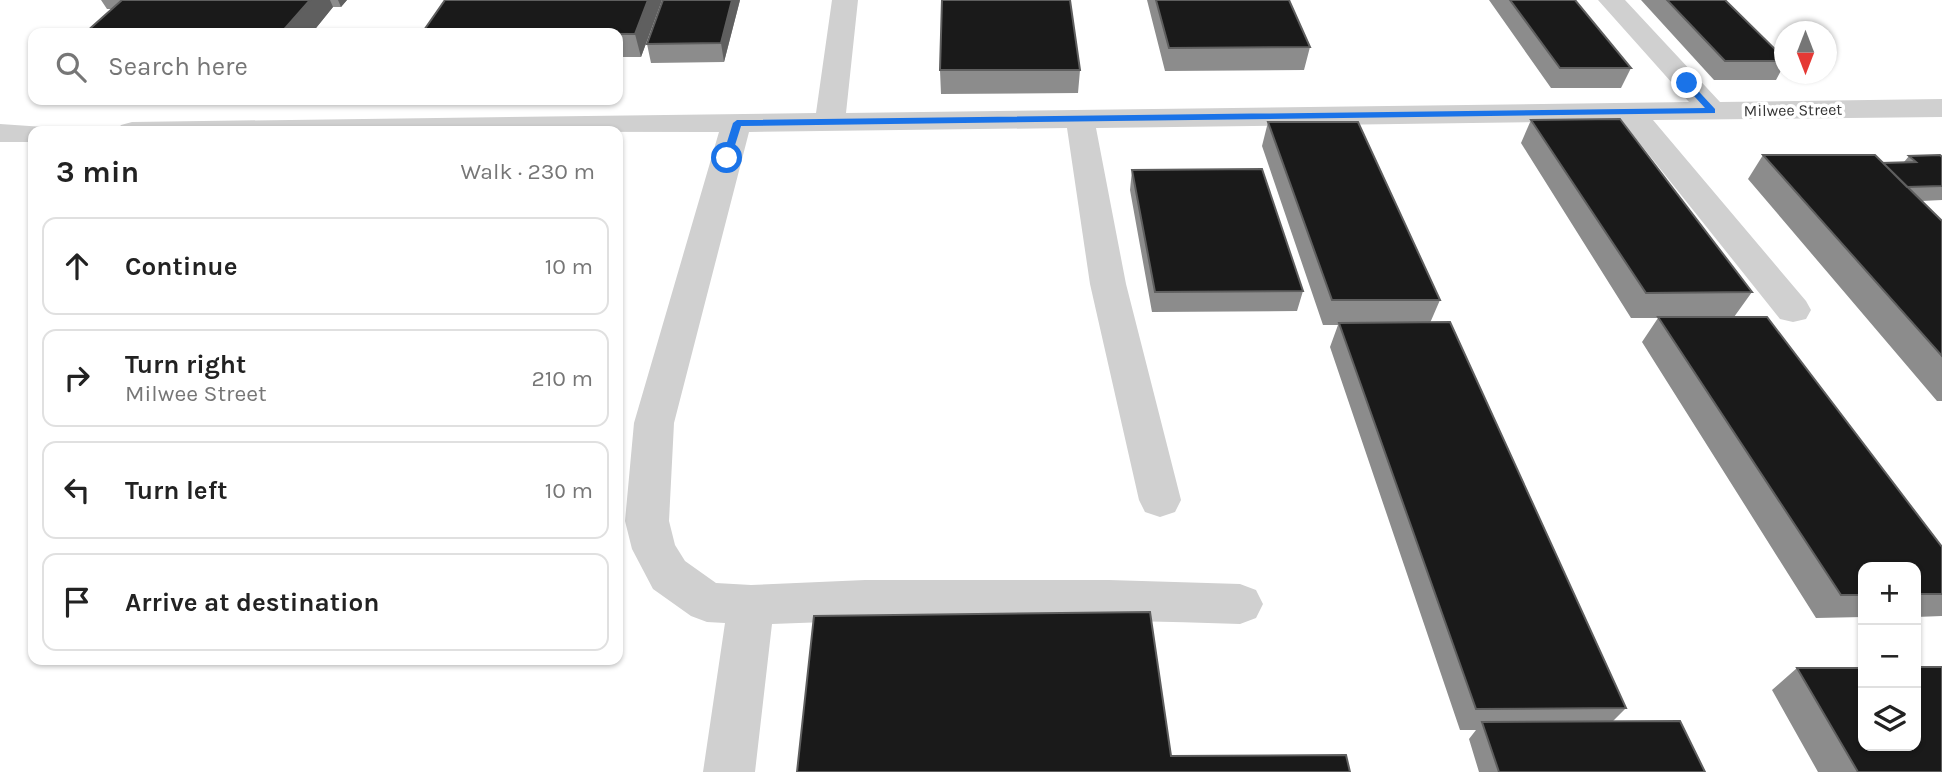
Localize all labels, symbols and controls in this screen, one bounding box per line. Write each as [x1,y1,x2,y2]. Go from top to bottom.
north arrow [1774,21,1837,84]
search box [28,28,623,105]
icon: search [52,48,90,86]
text: Search here [108,51,248,82]
route end [1671,67,1702,98]
street label: Milwee Street [1744,100,1842,120]
route start [711,142,742,173]
text: 3 min [56,154,139,190]
text: Walk · 230 m [461,158,595,185]
icon: ahead [58,247,96,285]
text: Continue [125,251,237,282]
text: 10 m [545,253,593,280]
text: Turn right [125,349,246,380]
icon: right [58,359,96,397]
text: 210 m [531,365,593,392]
text: Milwee Street [125,380,267,407]
icon: left [58,471,96,509]
text: Turn left [125,475,227,506]
text: 10 m [545,477,593,504]
map controls [1858,562,1921,751]
button: + [1858,562,1921,625]
icon: arrive [58,583,96,621]
text: Arrive at destination [125,587,379,618]
button: − [1858,625,1921,688]
button: layers [1858,688,1921,751]

